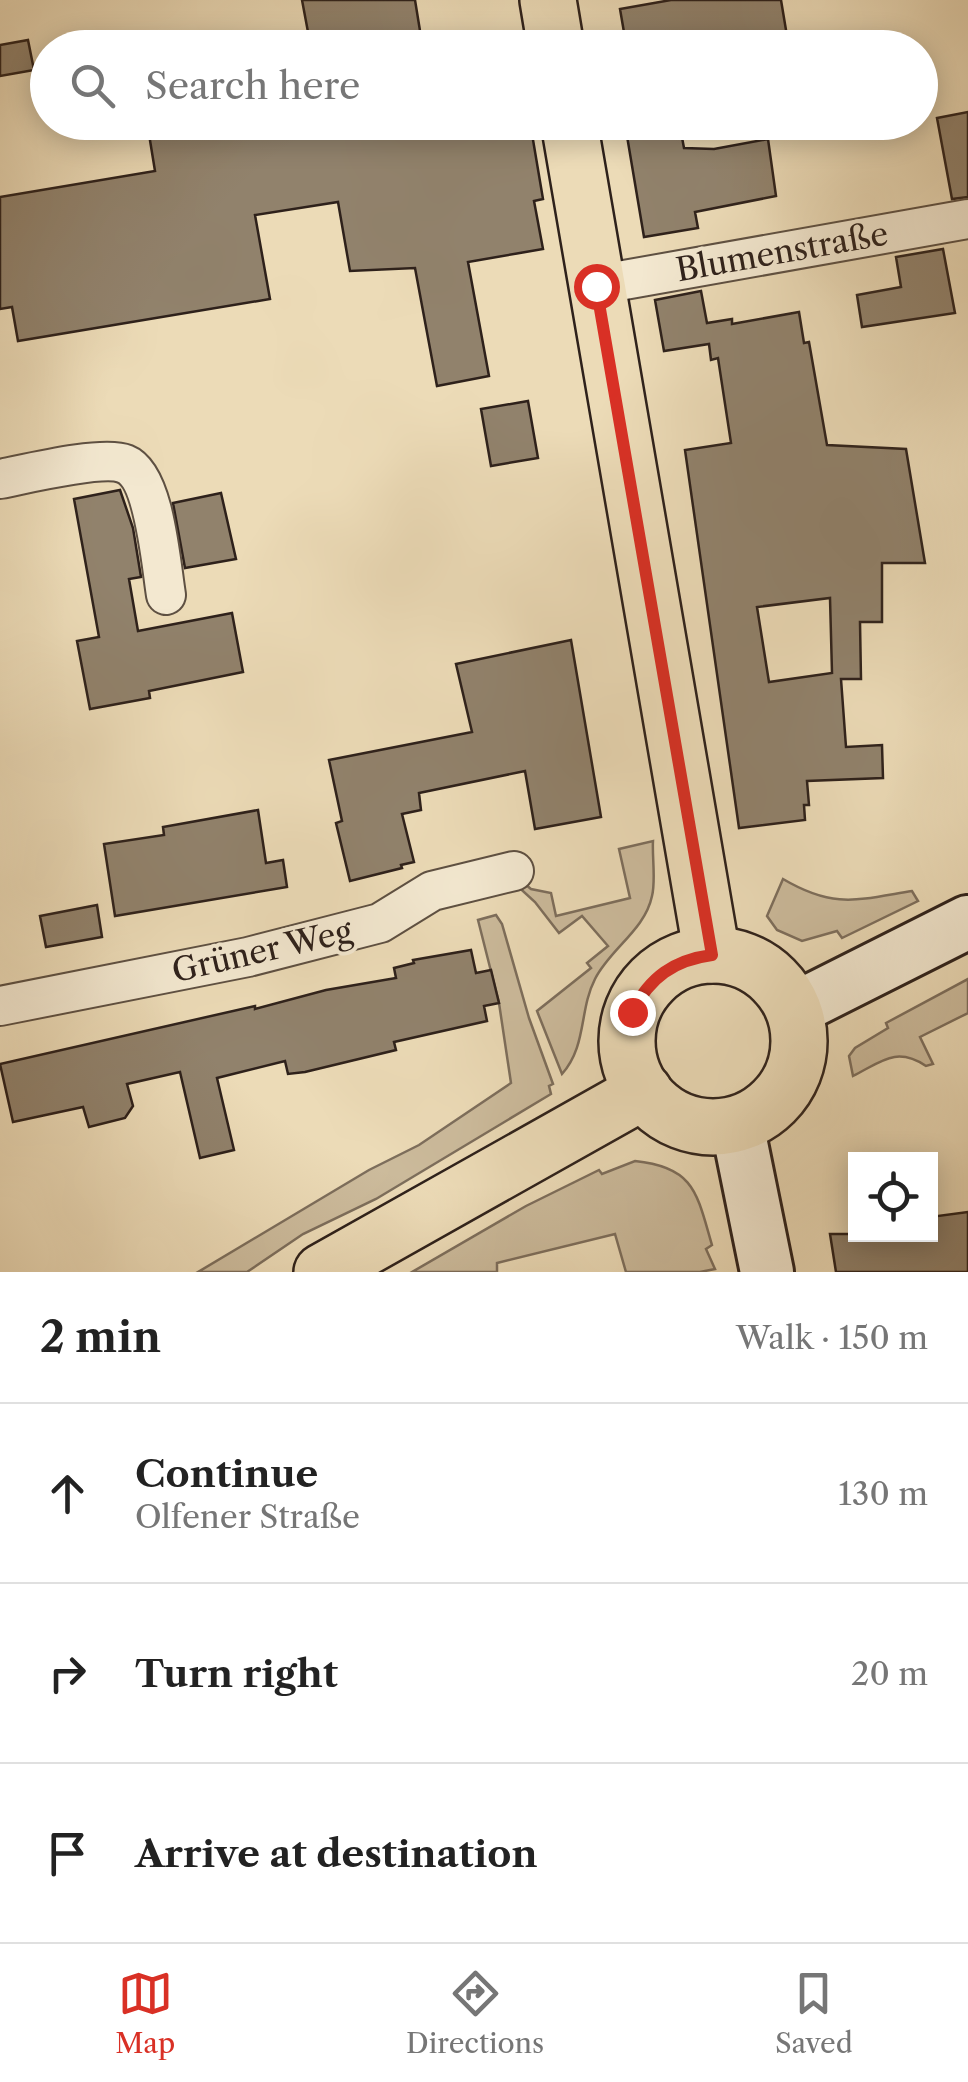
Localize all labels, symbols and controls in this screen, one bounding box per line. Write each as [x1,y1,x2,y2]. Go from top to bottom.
search box [30,30,938,140]
icon: search [65,58,120,113]
text: Search here [145,62,360,109]
street label: Blumenstraße [673,214,891,289]
route start [574,264,620,310]
street label: Grüner Weg [168,911,357,990]
route end [610,990,656,1036]
map controls [848,1152,938,1242]
button: locate [848,1152,938,1242]
text: 2 min [40,1311,161,1363]
text: Walk · 150 m [736,1318,928,1357]
text: Continue [135,1450,318,1497]
icon: ahead [40,1466,95,1521]
text: 130 m [838,1474,928,1513]
text: Olfener Straße [135,1497,360,1536]
icon: right [40,1646,95,1701]
text: Turn right [135,1650,338,1697]
text: 20 m [851,1654,928,1693]
icon: arrive [40,1826,95,1881]
text: Arrive at destination [135,1830,538,1877]
tab: Map [115,1966,175,2060]
tab: Directions [406,1966,544,2060]
tab: Saved [775,1966,853,2060]

